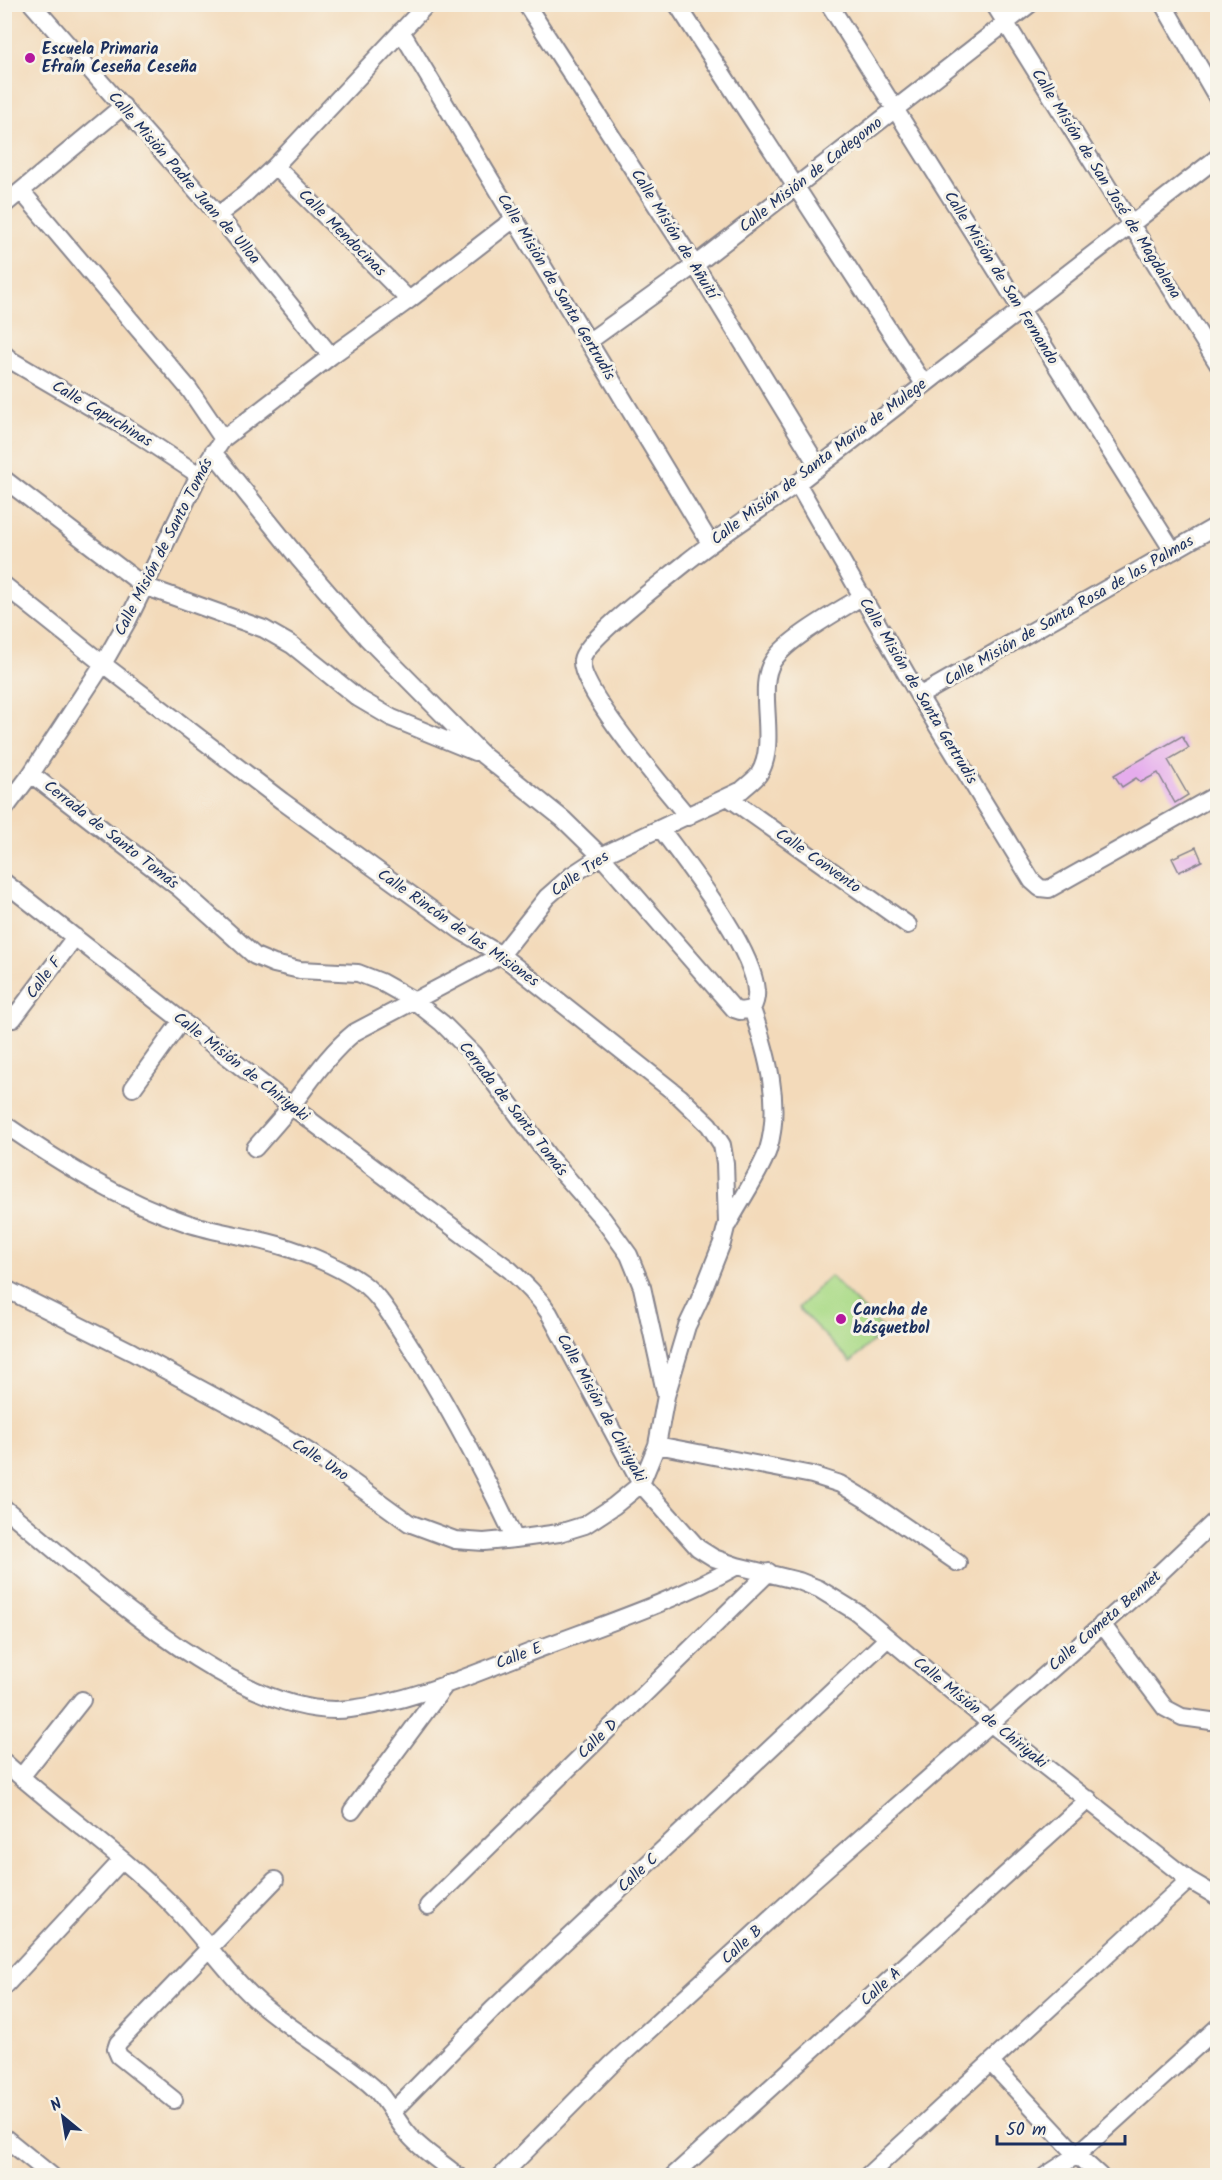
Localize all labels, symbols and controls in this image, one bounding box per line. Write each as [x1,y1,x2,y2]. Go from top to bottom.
place label: Escuela Primaria Efraín Ceseña Ceseña [42,37,197,80]
marker: Escuela Primaria Efraín Ceseña Ceseña [23,51,37,65]
street label: Calle Misión de San José de Magdalena [1025,64,1187,304]
street label: Calle Misión Padre Juan de Ulloa [102,86,266,270]
street label: Calle Misión de Cadegomo [734,111,888,239]
street label: Calle Misión de Añuití [624,164,725,306]
street label: Calle Mendocinas [292,183,392,283]
street label: Calle Misión de San Fernando [937,186,1065,370]
street label: Calle Misión de Santa Gertrudis [490,189,622,385]
street label: Calle Misión de Santa Maria de Mulege [706,372,932,552]
street label: Calle Capuchinas [47,374,157,454]
street label: Calle Misión de Santo Tomás [108,454,220,640]
street label: Calle Misión de Santa Rosa de las Palmas [939,529,1199,693]
street label: Calle Misión de Santa Gertrudis [852,593,984,789]
street label: Cerrada de Santo Tomás [38,774,184,896]
street label: Calle Convento [770,822,866,900]
street label: Calle Tres [546,845,615,903]
street label: Calle Rincón de las Misiones [372,863,544,994]
street label: Calle F [20,950,69,1004]
street label: Calle Misión de Chiriyaki [168,1006,315,1129]
street label: Cerrada de Santo Tomás [452,1036,574,1182]
place label: Cancha de básquetbol [853,1298,930,1341]
marker: Cancha de básquetbol [834,1312,848,1326]
street label: Calle Misión de Chiriyaki [550,1329,653,1488]
street label: Calle Uno [286,1432,354,1488]
street label: Calle Cometa Bennet [1043,1564,1168,1677]
street label: Calle E [492,1636,546,1676]
street label: Calle Misión de Chiriyaki [907,1651,1054,1776]
street label: Calle D [572,1713,624,1765]
street label: Calle C [612,1847,664,1899]
street label: Calle B [716,1919,768,1971]
street label: Calle A [855,1961,907,2012]
north arrow [33,2087,93,2147]
text: N [46,2092,67,2119]
scale bar [997,2108,1124,2146]
text: 50 m [1006,2116,1046,2145]

